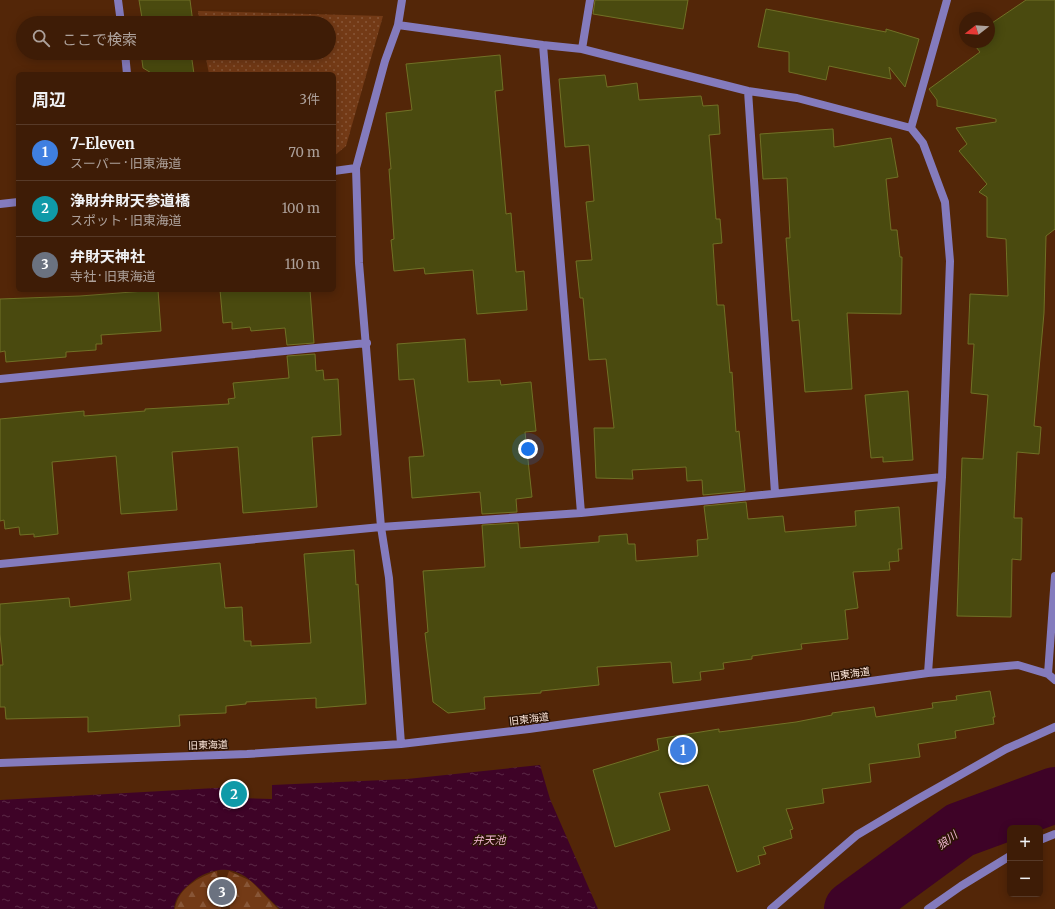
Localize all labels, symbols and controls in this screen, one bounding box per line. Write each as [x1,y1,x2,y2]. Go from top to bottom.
north arrow [959,12,995,48]
search box [16,16,336,60]
icon: search [30,27,52,49]
text: ここで検索 [62,30,137,49]
text: 周辺 [32,89,66,111]
text: 3件 [300,91,320,108]
text: 7-Eleven [70,134,135,153]
text: 1 [42,144,48,161]
text: 70 m [289,144,320,161]
text: スーパー · 旧東海道 [70,155,182,172]
text: 浄財弁財天参道橋 [70,191,190,210]
text: 2 [41,200,49,217]
text: 100 m [282,200,320,217]
text: スポット · 旧東海道 [70,212,182,229]
text: 弁財天神社 [70,247,145,266]
text: 3 [41,256,49,273]
text: 110 m [285,256,320,273]
text: 寺社 · 旧東海道 [70,268,156,285]
your location [518,439,538,459]
street label: 旧東海道 [829,665,871,683]
street label: 旧東海道 [508,710,550,728]
pin: 1 [670,735,696,765]
street label: 旧東海道 [188,738,228,752]
pin: 2 [221,779,247,809]
map controls [1007,825,1043,897]
button: + [1007,825,1043,861]
water label: 狼川 [934,827,961,852]
water label: 弁天池 [473,833,506,847]
button: − [1007,861,1043,897]
pin: 3 [209,877,235,907]

